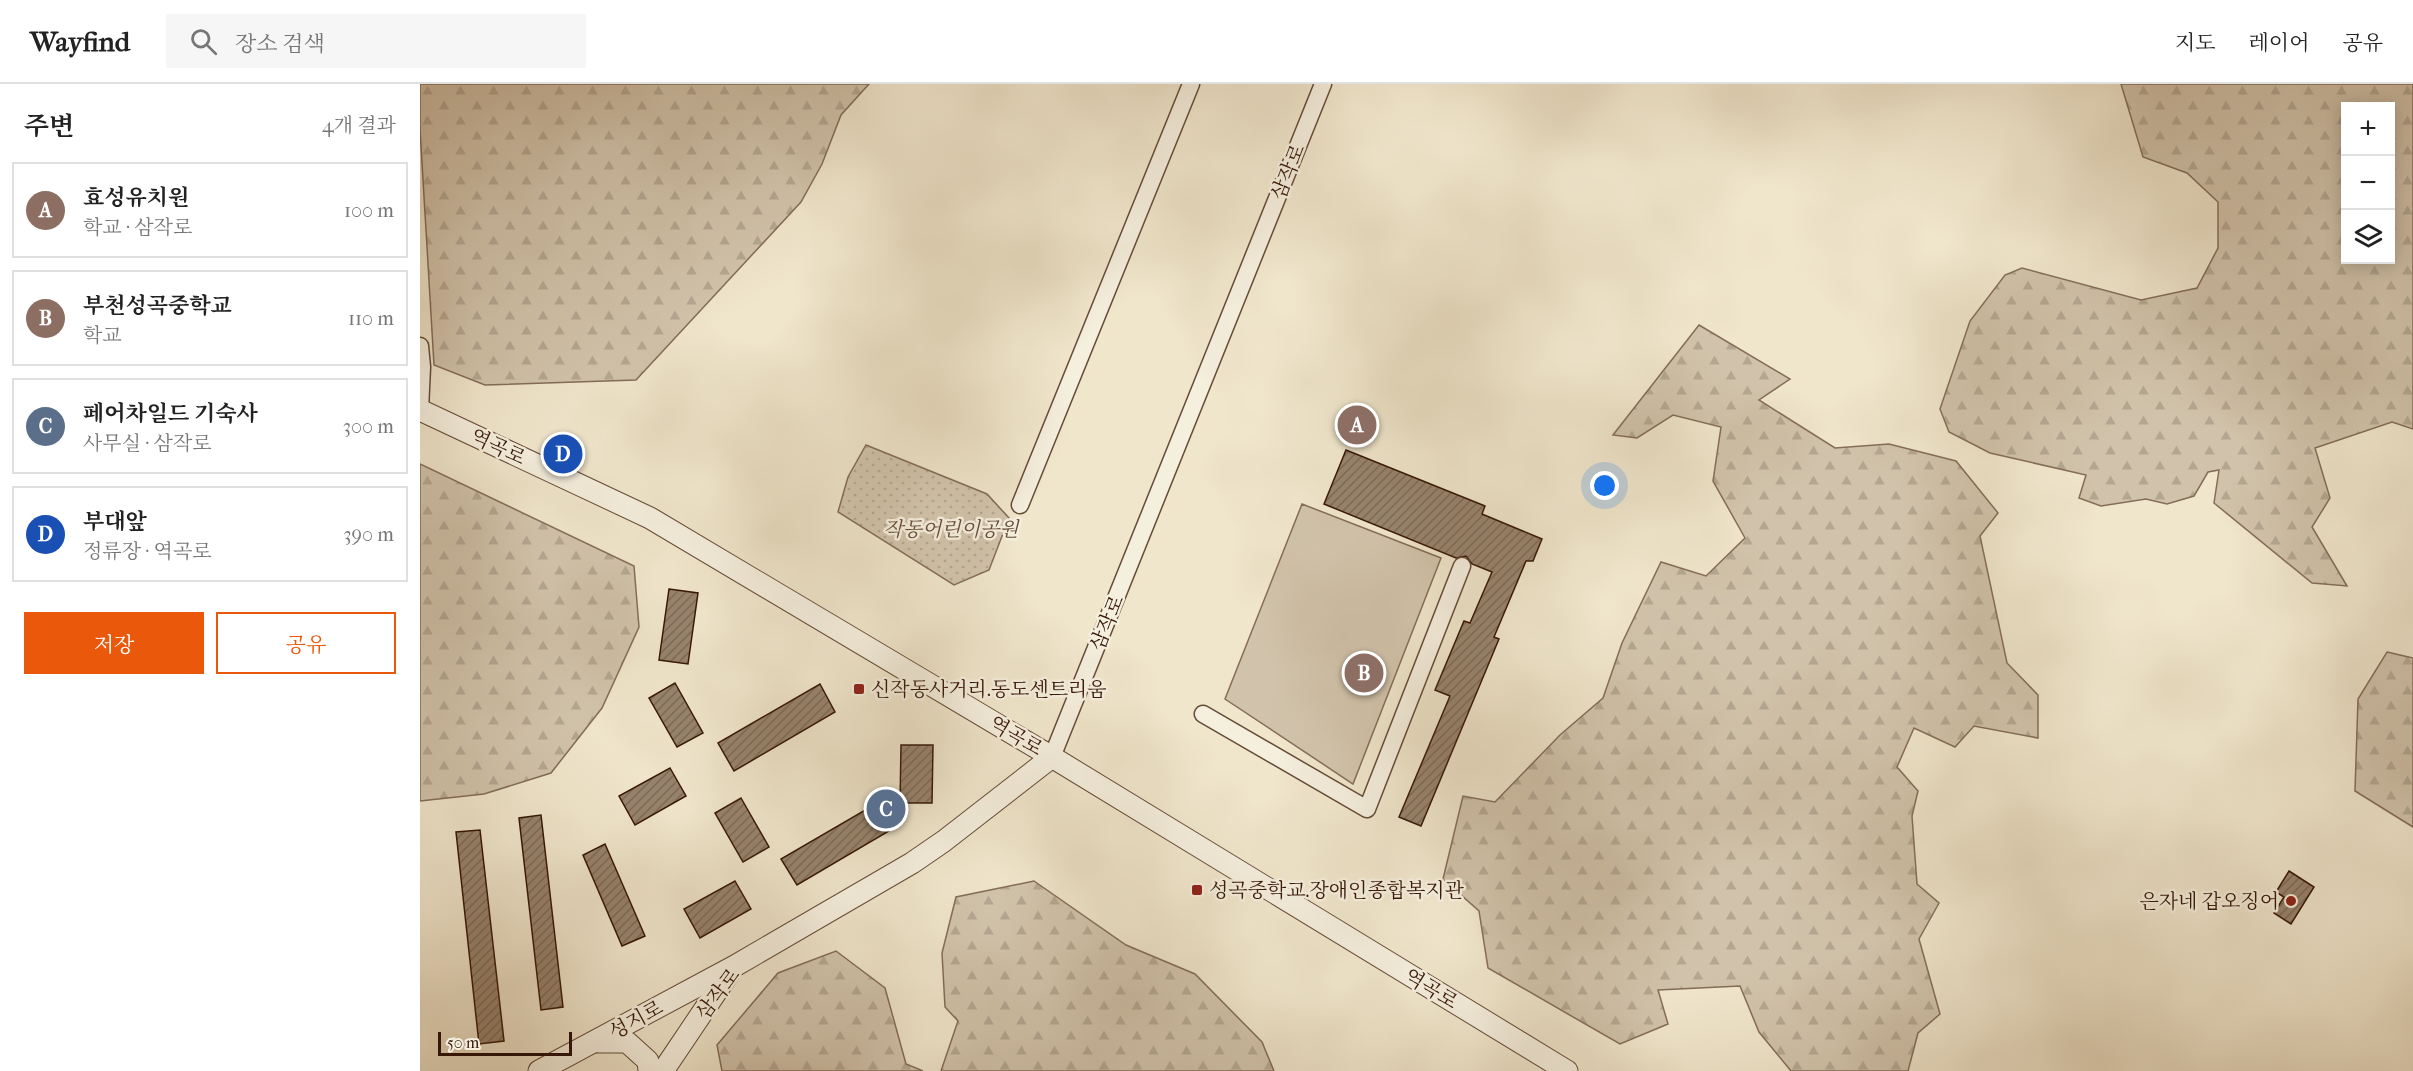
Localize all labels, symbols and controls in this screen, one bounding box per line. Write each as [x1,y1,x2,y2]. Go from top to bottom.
search box [166,14,586,68]
text: Wayfind [30,25,130,58]
icon: search [187,25,220,58]
text: 장소 검색 [235,31,325,57]
text: 지도 [2175,31,2216,55]
text: 레이어 [2249,31,2309,55]
text: 공유 [2342,31,2383,55]
map controls [2341,102,2395,264]
button: + [2341,102,2395,156]
text: 주변 [24,111,74,142]
text: 4개 결과 [322,114,396,137]
street label: 삼작로 [1266,141,1310,203]
button: − [2341,156,2395,210]
text: 효성유치원 [83,185,189,211]
text: A [39,199,52,222]
text: 100 m [344,199,394,222]
button: layers [2341,210,2395,264]
text: 학교 · 삼작로 [83,216,192,239]
text: 부천성곡중학교 [83,293,232,319]
text: B [39,307,52,330]
text: 110 m [348,307,394,330]
text: 학교 [83,324,122,347]
text: 페어차일드 기숙사 [83,401,258,427]
pin: A [1338,402,1376,448]
text: C [39,415,52,438]
text: 300 m [343,415,394,438]
street label: 역곡로 [467,424,529,470]
text: 사무실 · 삼작로 [83,432,212,455]
pin: D [544,432,582,476]
your location [1590,471,1619,500]
text: 부대앞 [83,509,147,535]
park label: 작동어린이공원 [883,518,1020,541]
text: D [38,523,53,546]
text: 390 m [343,523,394,546]
text: 정류장 · 역곡로 [83,540,212,563]
street label: 삼작로 [1085,592,1129,654]
button: 저장 [24,612,204,674]
button: 공유 [216,612,396,674]
pin: B [1344,650,1384,696]
place label: 신작동사거리.동도센트리움 [871,678,1107,701]
marker: 신작동사거리.동도센트리움 [852,682,866,696]
street label: 역곡로 [985,712,1047,760]
pin: C [866,786,906,832]
place label: 성곡중학교.장애인종합복지관 [1209,879,1465,902]
marker: 성곡중학교.장애인종합복지관 [1190,883,1204,897]
place label: 은자네 갑오징어 [2139,890,2279,913]
marker: 은자네 갑오징어 [2284,894,2298,908]
street label: 삼작로 [691,964,745,1024]
street label: 역곡로 [1400,964,1462,1014]
street label: 성지로 [605,996,667,1044]
scale bar [438,1029,572,1056]
text: 50 m [447,1033,479,1052]

